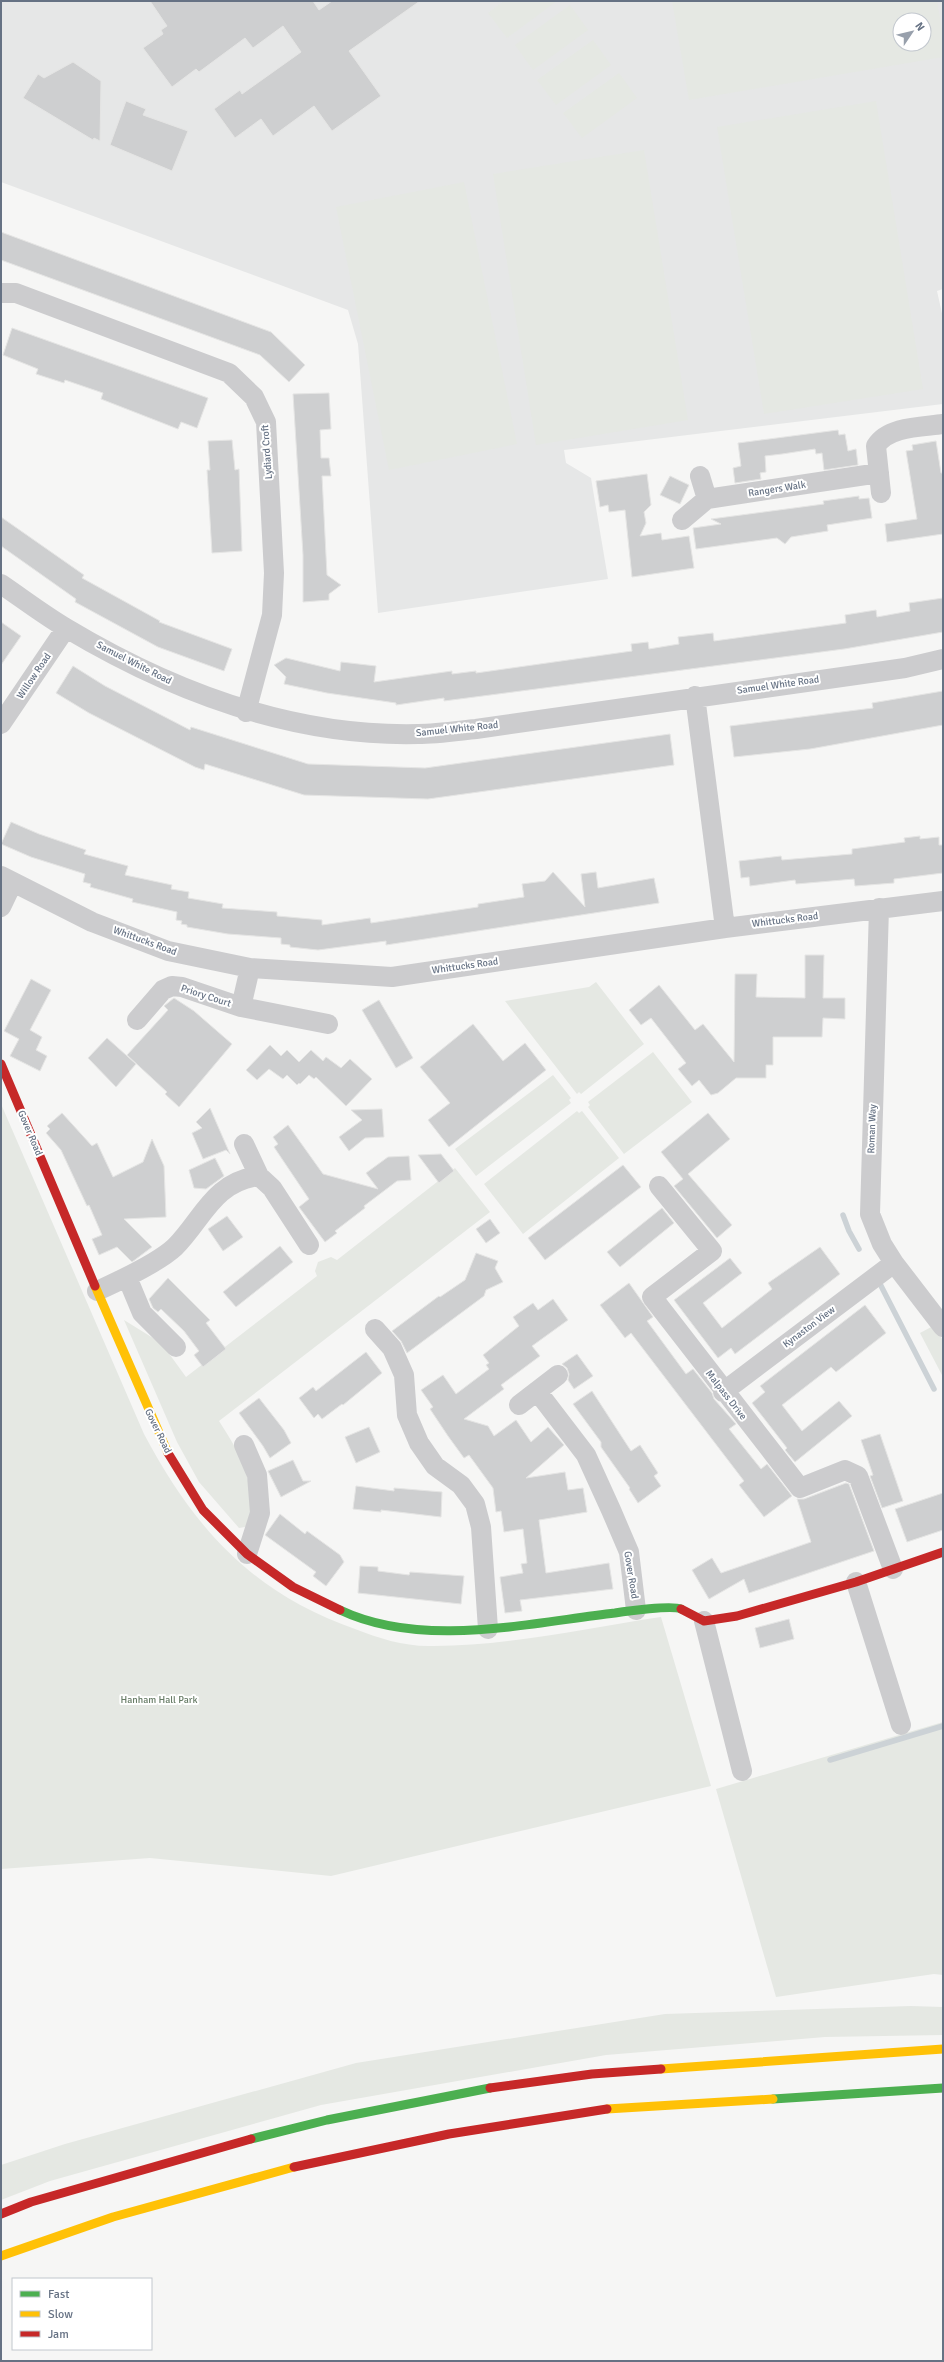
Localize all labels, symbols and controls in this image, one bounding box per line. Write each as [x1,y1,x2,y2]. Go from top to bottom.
north arrow [892,12,932,52]
text: N [912,20,927,33]
street label: Lydiard Croft [259,424,275,480]
street label: Rangers Walk [747,479,807,499]
street label: Samuel White Road [94,639,174,687]
street label: Willow Road [14,651,54,701]
street label: Samuel White Road [736,673,820,697]
street label: Samuel White Road [415,719,499,739]
street label: Whittucks Road [751,910,819,930]
street label: Whittucks Road [112,924,178,958]
street label: Whittucks Road [431,955,499,977]
street label: Priory Court [179,982,233,1010]
street label: Roman Way [865,1104,879,1154]
street label: Gover Road [15,1108,45,1158]
street label: Kynaston View [781,1303,838,1351]
street label: Malpass Drive [703,1368,749,1422]
street label: Gover Road [142,1407,174,1455]
street label: Gover Road [621,1550,641,1600]
park label: Hanham Hall Park [121,1694,197,1706]
legend [12,2278,152,2350]
text: Fast [48,2287,69,2302]
text: Slow [48,2307,73,2322]
text: Jam [48,2327,69,2342]

